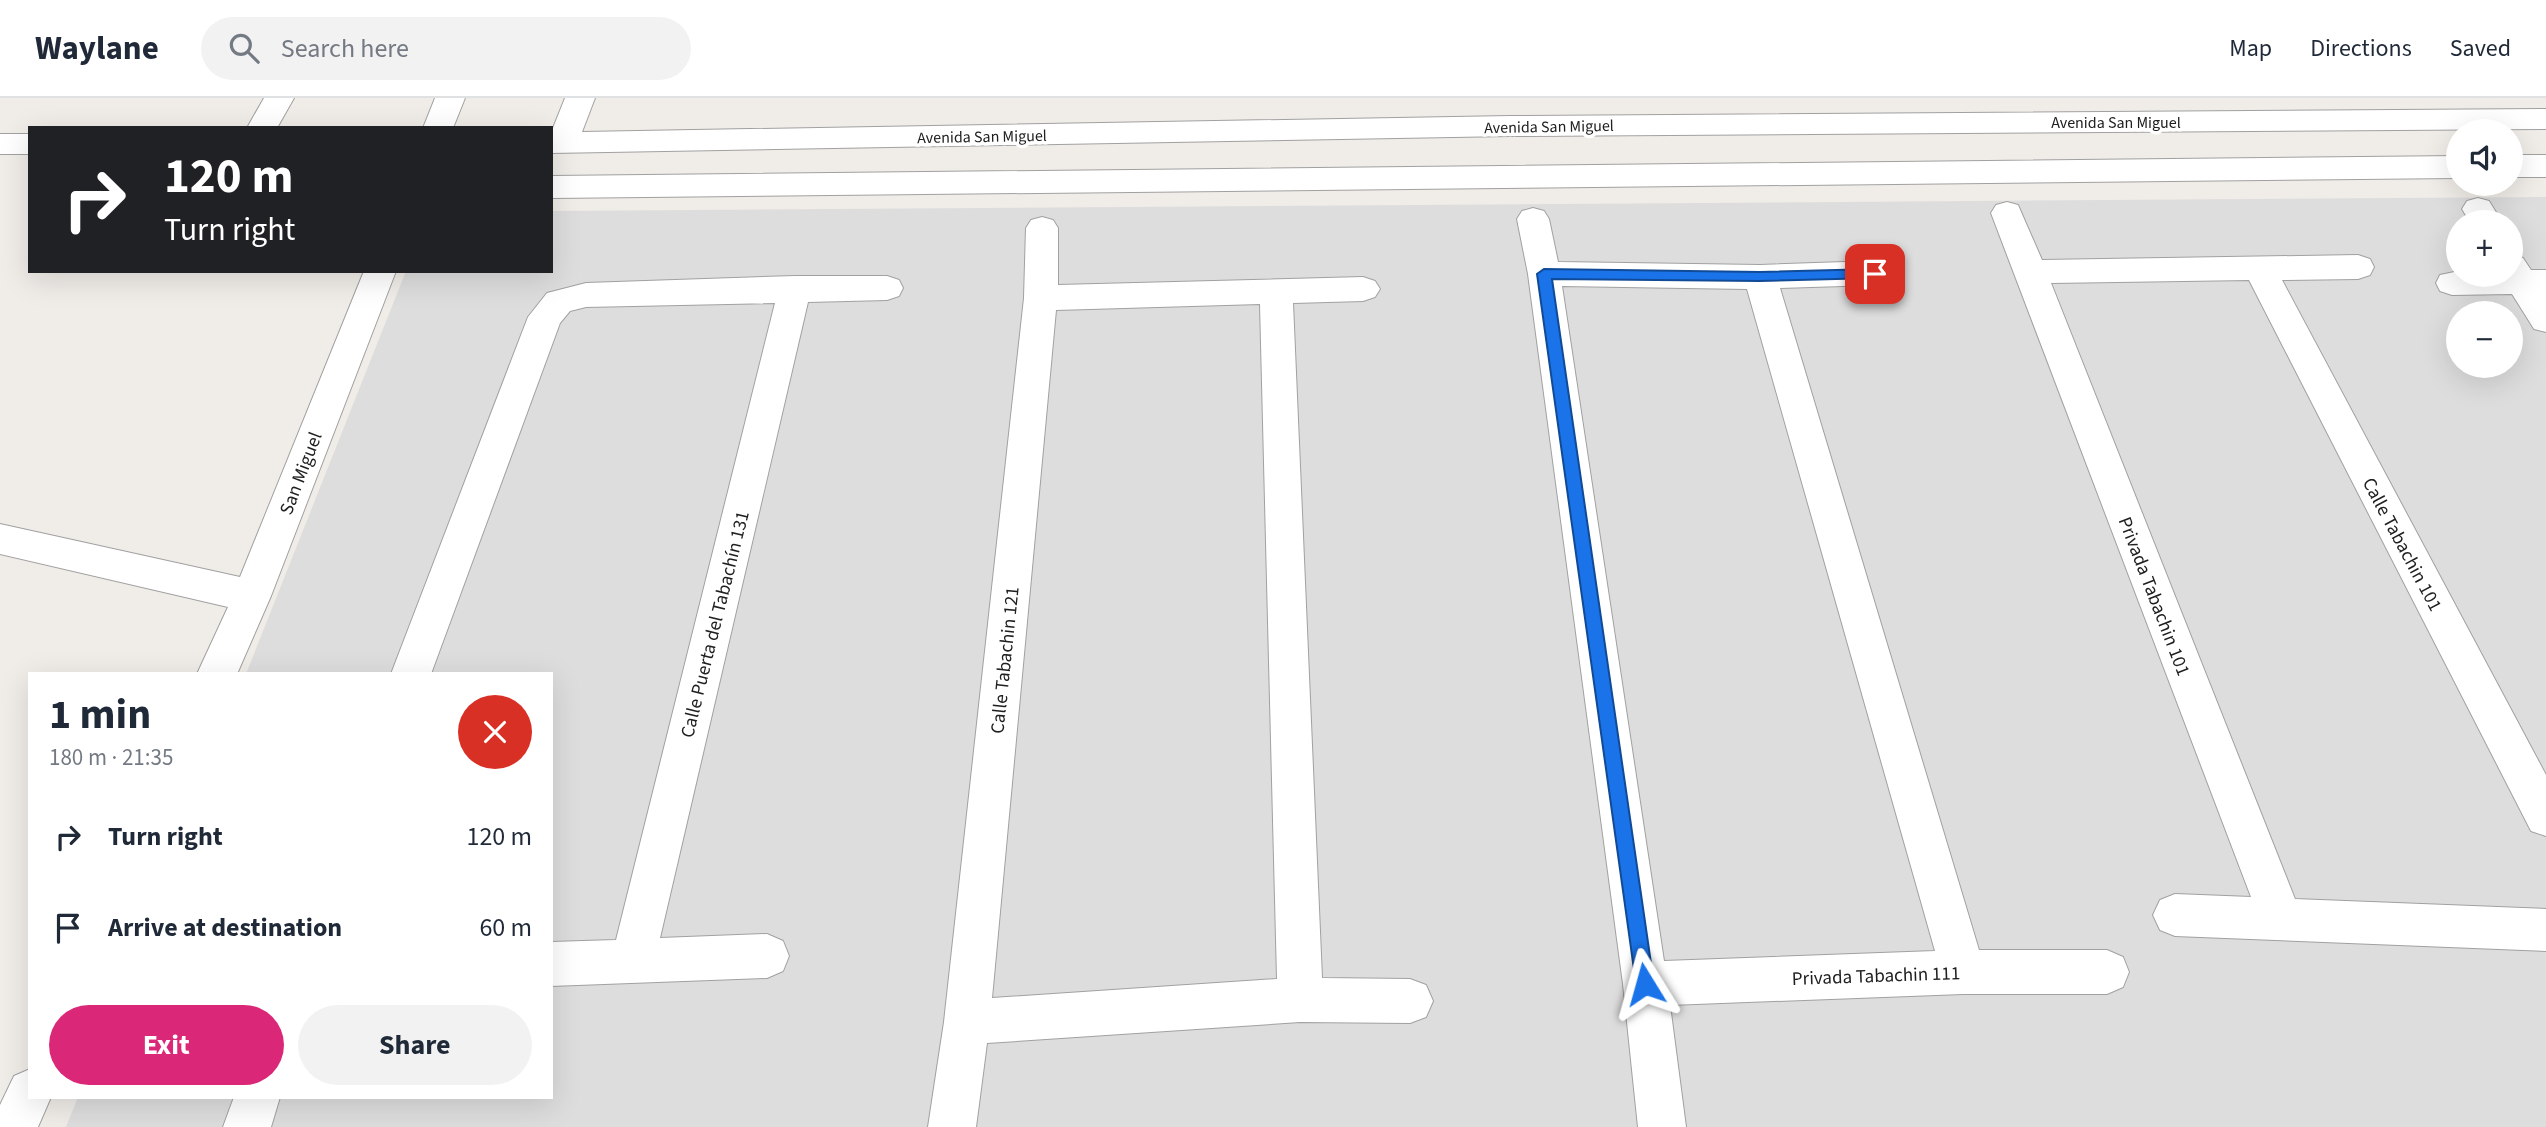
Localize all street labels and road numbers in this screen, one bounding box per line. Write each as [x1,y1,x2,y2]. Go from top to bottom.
street label: Avenida San Miguel [2051,112,2181,134]
street label: Avenida San Miguel [1484,115,1614,139]
street label: Avenida San Miguel [917,125,1047,149]
street label: San Miguel [273,428,330,519]
street label: Calle Tabachin 101 [2355,473,2448,616]
street label: Calle Puerta del Tabachín 131 [674,508,757,741]
street label: Privada Tabachin 101 [2111,513,2196,680]
street label: Calle Tabachin 121 [984,585,1027,735]
street label: Privada Tabachin 111 [1791,960,1961,993]

